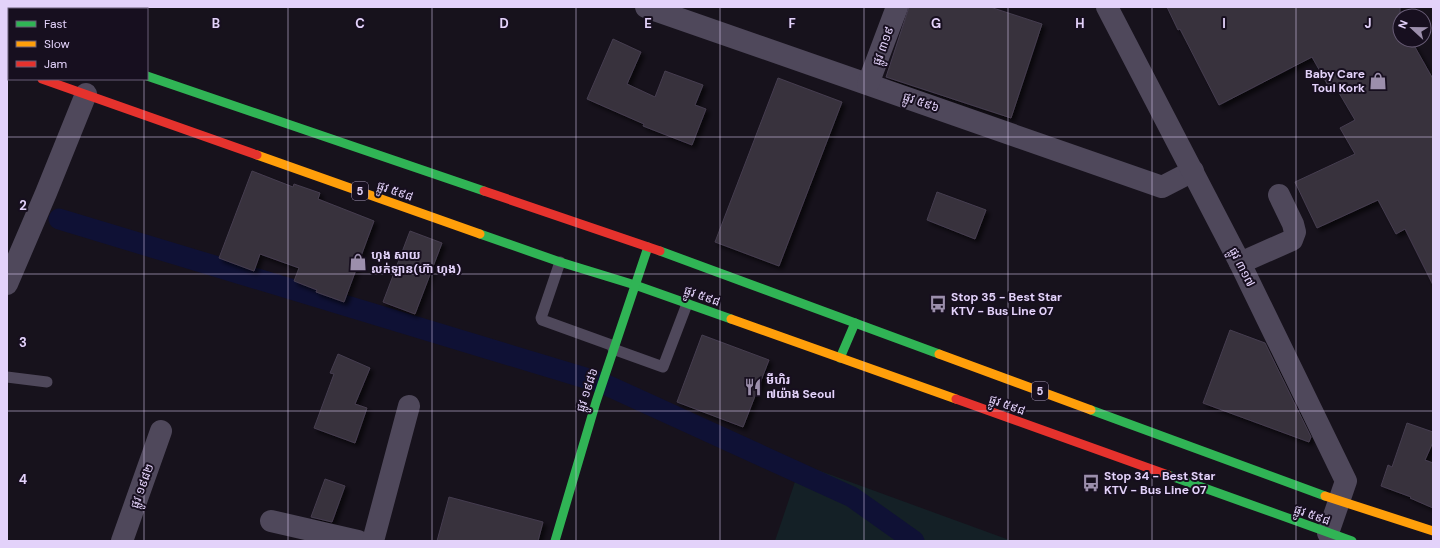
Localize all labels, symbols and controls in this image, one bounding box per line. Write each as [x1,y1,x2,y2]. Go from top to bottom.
legend [8,8,148,80]
north arrow [1392,8,1432,48]
text: B [212,15,220,32]
text: C [355,15,365,32]
text: D [499,15,509,32]
text: E [644,15,652,32]
text: F [788,15,796,32]
text: G [931,15,941,32]
text: H [1075,15,1085,32]
text: I [1222,15,1226,32]
text: J [1364,15,1372,32]
text: Fast [44,16,67,32]
text: N [1395,18,1411,31]
street label: ផ្លូវ ៣១៩ [869,24,900,69]
text: Slow [44,36,70,52]
text: Jam [44,56,67,72]
place label: Baby Care Toul Kork [1305,66,1365,96]
shop icon: Baby Care Toul Kork [1368,71,1388,91]
street label: ផ្លូវ ៥៩៦ [900,88,941,118]
street label: ផ្លូវ ៥៩៨ [374,177,415,207]
road number: 5 [352,182,368,200]
text: 2 [19,197,27,214]
street label: ផ្លូវ ៣១៧ [1223,245,1259,291]
place label: ហុង សាយ លក់ឡាន(ហ៊ា ហុង) [371,247,461,277]
shop icon: ហុង សាយ លក់ឡាន(ហ៊ា ហុង) [348,252,368,272]
street label: ផ្លូវ ៥៩៨ [681,282,722,312]
place label: Stop 35 - Best Star KTV - Bus Line 07 [951,289,1062,319]
bus stop icon: Stop 35 - Best Star KTV - Bus Line 07 [928,294,948,314]
text: 3 [19,334,27,351]
street label: ផ្លូវ ១៩៨៦ [572,366,604,415]
place label: មីហិរ ៧យ៉ាង Seoul [766,372,835,402]
restaurant icon: មីហិរ ៧យ៉ាង Seoul [743,377,763,397]
road number: 5 [1032,382,1048,400]
street label: ផ្លូវ ៥៩៨ [986,391,1027,421]
street label: ផ្លូវ ១៩៨២ [127,461,160,512]
place label: Stop 34 - Best Star KTV - Bus Line 07 [1104,468,1215,498]
text: 4 [19,471,27,488]
bus stop icon: Stop 34 - Best Star KTV - Bus Line 07 [1081,473,1101,493]
street label: ផ្លូវ ៥៩៨ [1291,501,1332,531]

